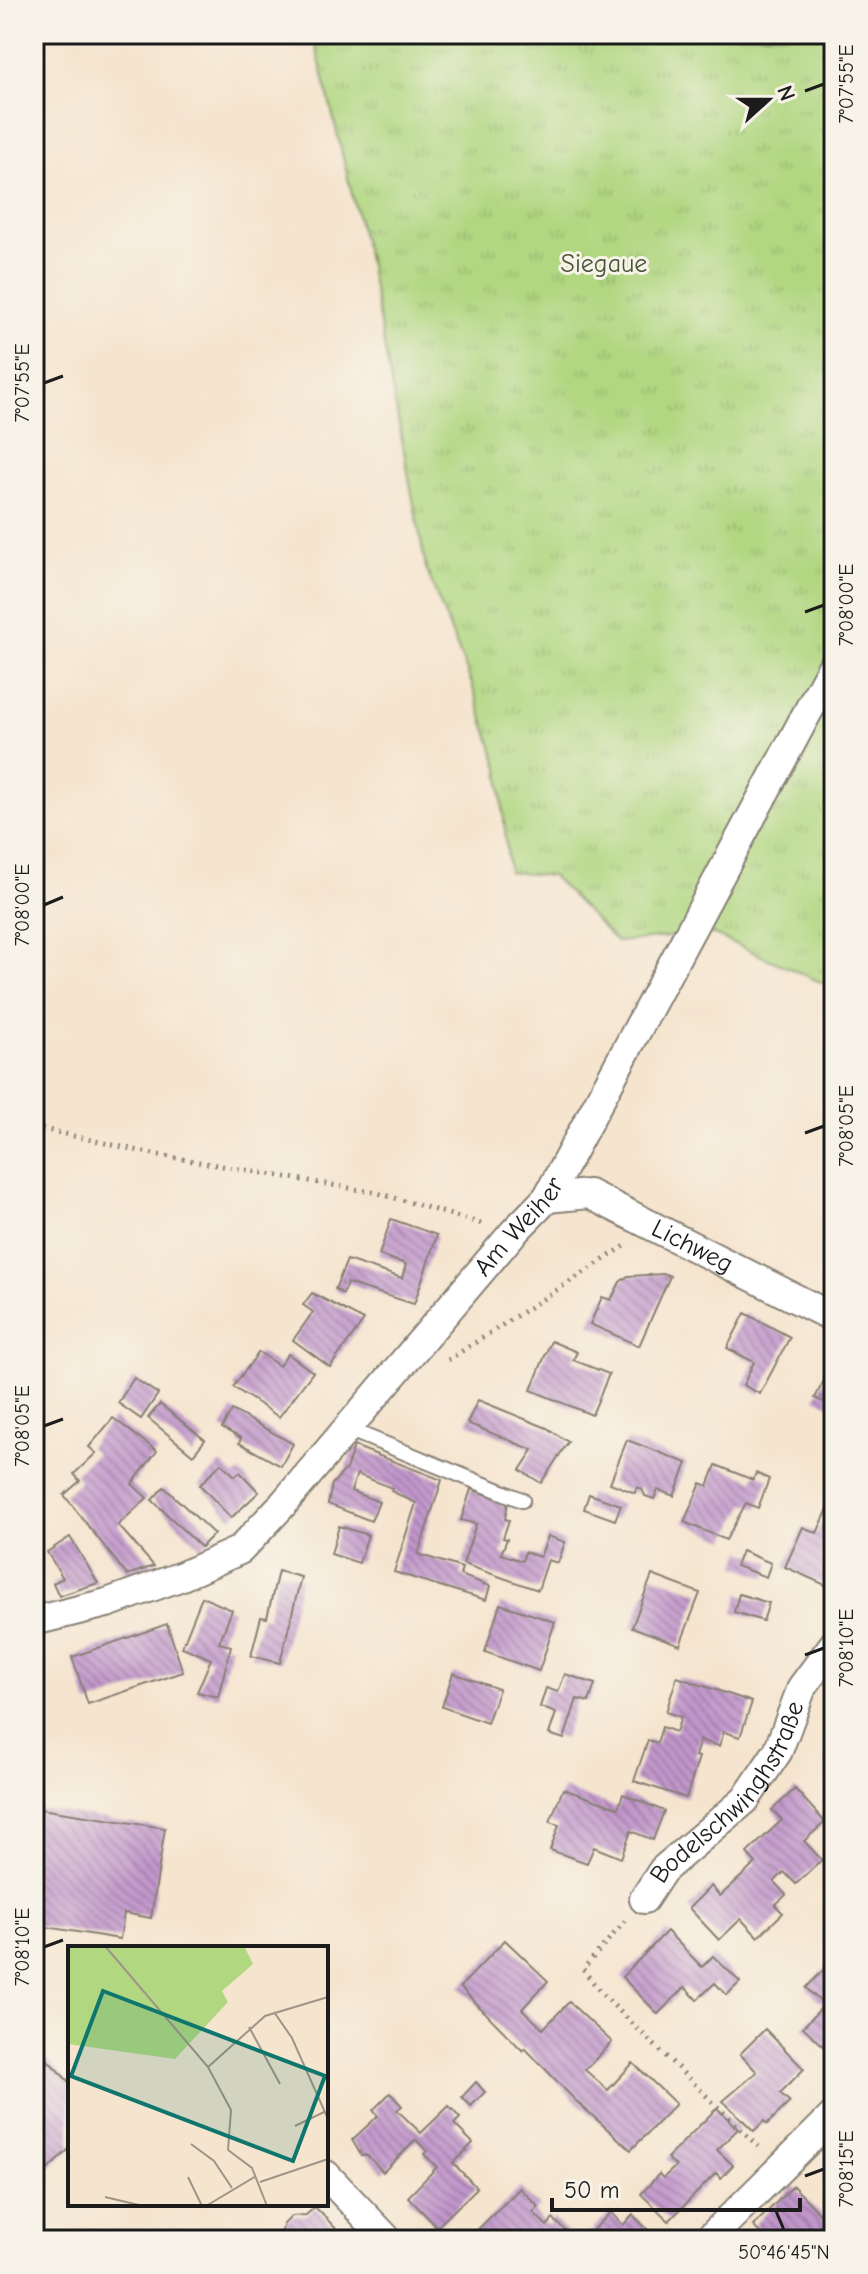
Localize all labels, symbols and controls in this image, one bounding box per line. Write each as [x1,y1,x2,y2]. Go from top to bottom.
text: 7°07'55"E [835,44,858,124]
north arrow [728,60,808,140]
text: N [771,82,800,105]
park label: Siegaue [561,249,647,279]
text: 7°07'55"E [11,343,34,423]
text: 7°08'00"E [835,564,858,646]
text: 7°08'00"E [11,864,34,946]
text: 7°08'05"E [835,1085,858,1167]
street label: Am Weiher [468,1171,571,1282]
street label: Lichweg [647,1213,738,1279]
text: 7°08'05"E [11,1385,34,1467]
text: 7°08'10"E [835,1609,858,1687]
street label: Bodelschwinghstraße [644,1697,810,1889]
text: 7°08'10"E [11,1908,34,1986]
inset map [68,1946,328,2206]
text: 7°08'15"E [835,2130,858,2208]
scale bar [552,2162,800,2212]
text: 50 m [564,2176,620,2204]
text: 50°46'45"N [738,2241,830,2264]

